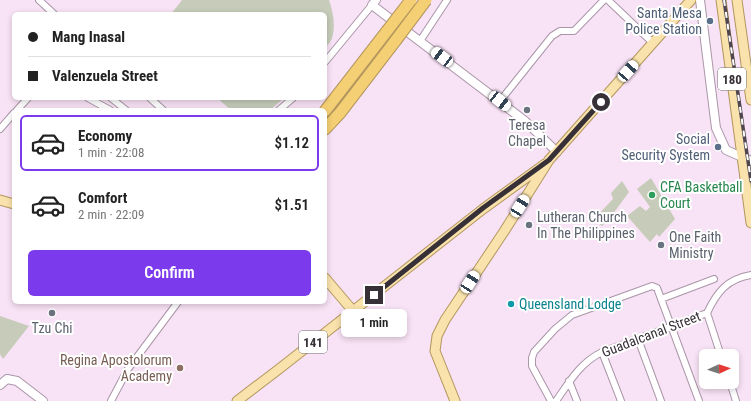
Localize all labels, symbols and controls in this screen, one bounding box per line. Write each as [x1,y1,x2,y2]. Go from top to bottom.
place label: Santa Mesa Police Station [625,5,702,37]
marker: Santa Mesa Police Station [705,16,715,26]
text: Mang Inasal [52,28,125,46]
car [429,45,455,69]
car [616,58,640,84]
text: Valenzuela Street [52,67,158,85]
road number: 180 [718,68,746,90]
car [487,89,513,113]
route start [592,93,610,111]
marker: Teresa Chapel [522,105,532,115]
place label: Teresa Chapel [508,117,546,149]
icon: car [30,125,66,161]
text: Economy [78,127,132,145]
place label: Social Security System [622,131,710,163]
text: $1.12 [275,134,309,152]
marker: Social Security System [713,142,723,152]
text: 1 min · 22:08 [78,145,144,160]
place label: CFA Basketball Court [660,179,742,211]
icon: car [30,187,66,223]
text: Comfort [78,189,127,207]
marker: CFA Basketball Court [647,190,657,200]
car [509,193,531,219]
text: $1.51 [275,196,309,214]
text: 2 min · 22:09 [78,207,144,222]
place label: Lutheran Church In The Philippines [537,209,635,241]
marker: Lutheran Church In The Philippines [524,220,534,230]
place label: One Faith Ministry [669,229,721,261]
marker: One Faith Ministry [656,240,666,250]
button: Confirm [28,250,311,296]
car [458,269,482,295]
route end [365,286,383,304]
place label: Queensland Lodge [519,296,622,312]
marker: Queensland Lodge [506,299,516,309]
marker: Tzu Chi [47,308,57,318]
street label: Guadalcanal Street [599,308,703,360]
callout: 1 min [341,309,407,337]
text: 1 min [360,315,388,330]
place label: Tzu Chi [32,320,72,336]
road number: 141 [299,331,327,353]
north arrow [699,349,739,389]
map controls [699,349,739,389]
place label: Regina Apostolorum Academy [60,352,172,384]
marker: Regina Apostolorum Academy [175,363,185,373]

